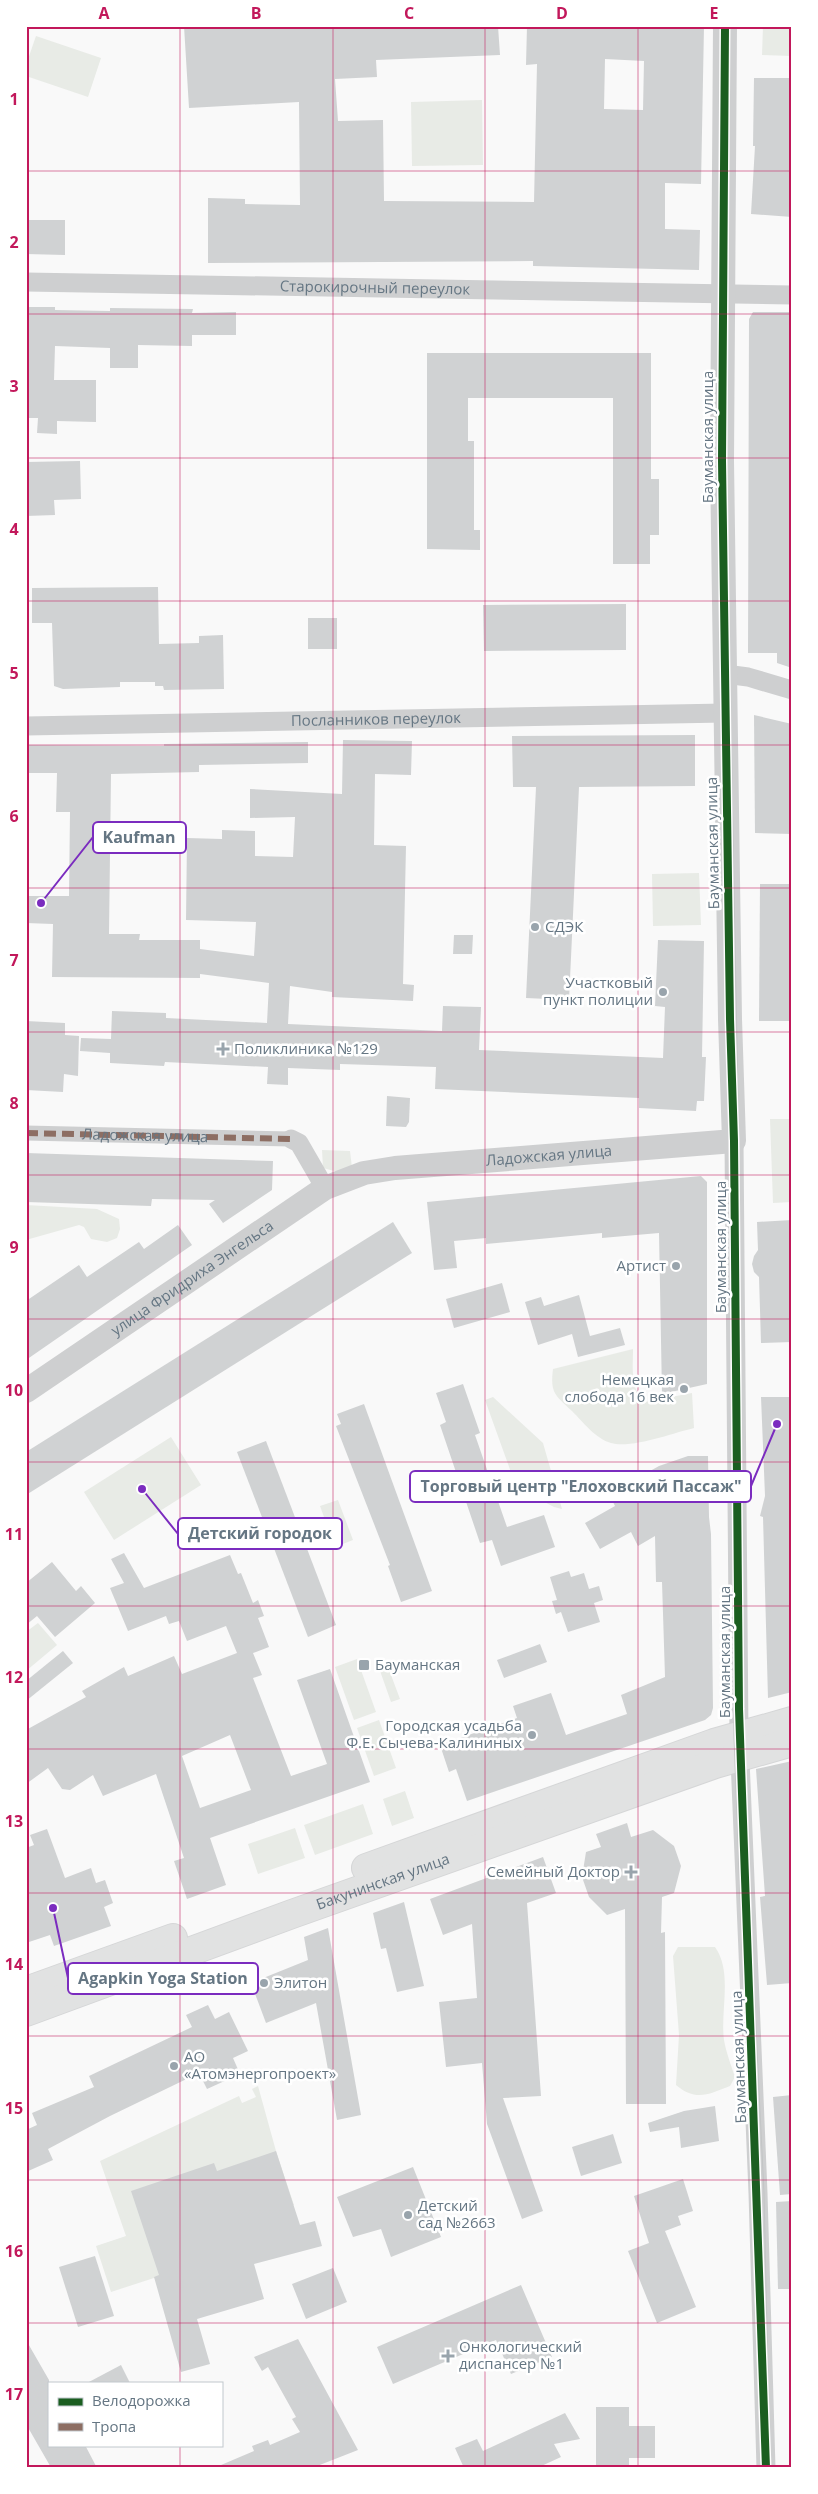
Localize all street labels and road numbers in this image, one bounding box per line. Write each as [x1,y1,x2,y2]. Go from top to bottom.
street label: Старокирочный переулок [280,275,471,299]
street label: Бауманская улица [697,371,717,503]
street label: Посланников переулок [291,707,461,730]
street label: Бауманская улица [701,777,723,910]
street label: Ладожская улица [82,1123,208,1146]
street label: Ладожская улица [485,1140,613,1170]
street label: Бауманская улица [710,1181,730,1313]
street label: улица Фридриха Энгельса [107,1215,277,1340]
street label: Бауманская улица [714,1586,734,1718]
street label: Бакунинская улица [313,1848,452,1914]
street label: Бауманская улица [726,1990,750,2124]

